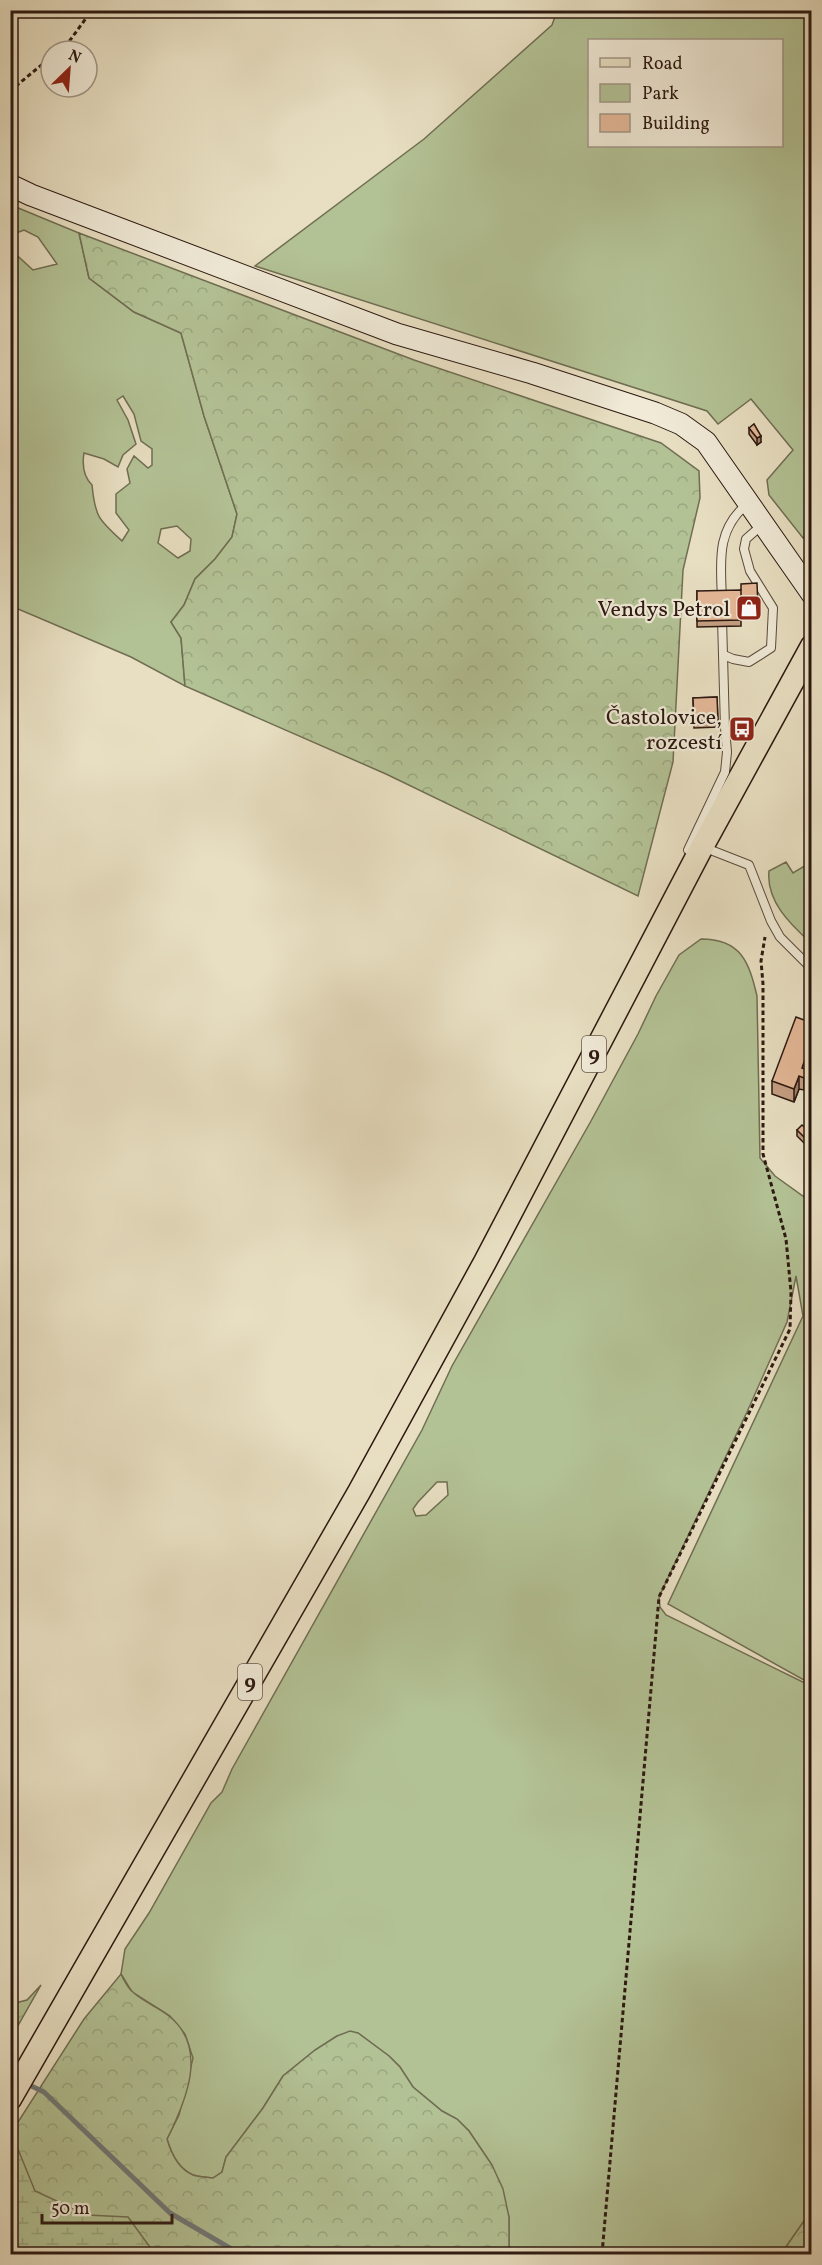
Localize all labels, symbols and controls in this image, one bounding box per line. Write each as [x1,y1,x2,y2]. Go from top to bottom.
north arrow [39,39,99,99]
legend [588,39,783,147]
text: N [65,45,85,70]
text: Road [642,52,683,77]
text: Park [642,82,679,107]
text: Building [642,112,710,137]
shop icon: Vendys Petrol [734,593,764,623]
place label: Vendys Petrol [598,595,730,626]
place label: Častolovice, rozcestí [606,703,722,759]
bus stop icon: Častolovice, rozcestí [727,714,757,744]
road number: 9 [582,1036,606,1072]
road number: 9 [238,1664,262,1700]
scale bar [42,2187,172,2225]
text: 50 m [51,2197,90,2222]

